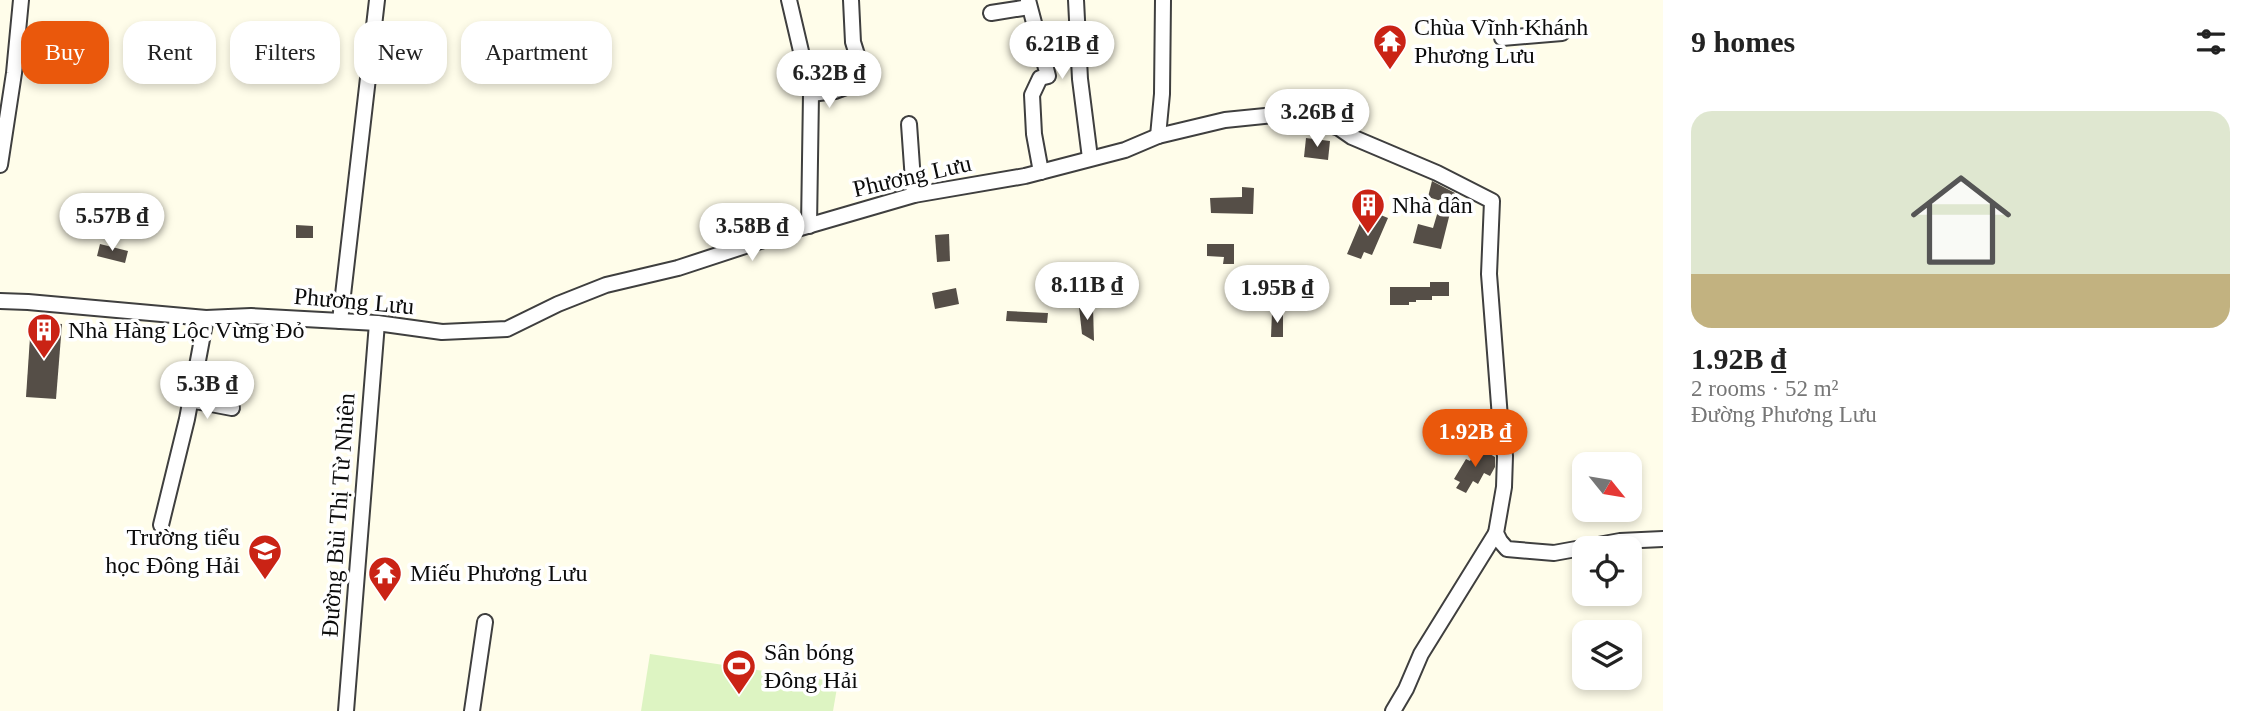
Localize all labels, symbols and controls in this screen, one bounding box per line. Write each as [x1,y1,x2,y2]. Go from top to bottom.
place label: Chùa Vĩnh Khánh Phương Lưu [1414,14,1588,68]
chip: Buy [21,21,109,84]
chip: Rent [123,21,216,84]
chip: Filters [230,21,340,84]
chip: New [354,21,447,84]
chip: Apartment [461,21,612,84]
pin: 6.21B ₫ [997,22,1127,81]
temple icon: Chùa Vĩnh Khánh Phương Lưu [1371,22,1409,71]
icon: filters [2192,23,2230,61]
text: 9 homes [1691,25,1795,58]
text: 6.21B ₫ [1025,31,1099,56]
pin: 6.32B ₫ [764,50,894,110]
text: 6.32B ₫ [792,60,866,85]
pin: 3.26B ₫ [1252,90,1382,149]
text: 3.26B ₫ [1280,99,1354,124]
street label: Phương Lưu [850,150,974,202]
icon: home [1898,157,2024,283]
building icon: Nhà dân [1349,186,1387,235]
place label: Nhà dân [1392,192,1473,218]
pin: 5.57B ₫ [47,194,177,253]
text: 5.57B ₫ [75,203,149,228]
pin: 3.58B ₫ [687,204,817,263]
text: 3.58B ₫ [715,213,789,238]
pin: 8.11B ₫ [1022,262,1152,322]
pin: 1.95B ₫ [1212,266,1342,325]
text: 8.11B ₫ [1051,272,1123,297]
text: 1.95B ₫ [1240,275,1314,300]
street label: Phương Lưu [293,283,415,319]
building icon: Nhà Hàng Lộc Vừng Đỏ [25,311,63,360]
place label: Nhà Hàng Lộc Vừng Đỏ [68,317,305,343]
text: 1.92B ₫ [1691,342,1786,375]
pin: 5.3B ₫ [150,362,264,421]
text: 5.3B ₫ [176,371,238,396]
text: 2 rooms · 52 m² [1691,376,1838,401]
street label: Đường Bùi Thị Từ Nhiên [317,392,359,638]
text: Đường Phương Lưu [1691,402,1877,427]
pin: 1.92B ₫ [1410,410,1540,469]
text: 1.92B ₫ [1438,419,1512,444]
north arrow [1572,452,1642,522]
map controls [1572,452,1642,690]
place label: Trường tiểu học Đông Hải [105,524,240,578]
school or university icon: Trường tiểu học Đông Hải [246,532,284,581]
button: locate [1572,536,1642,606]
temple icon: Miếu Phương Lưu [366,554,404,603]
place label: Miếu Phương Lưu [410,560,587,586]
button: layers [1572,620,1642,690]
place label: Sân bóng Đông Hải [764,639,858,693]
sports icon: Sân bóng Đông Hải [720,647,758,696]

